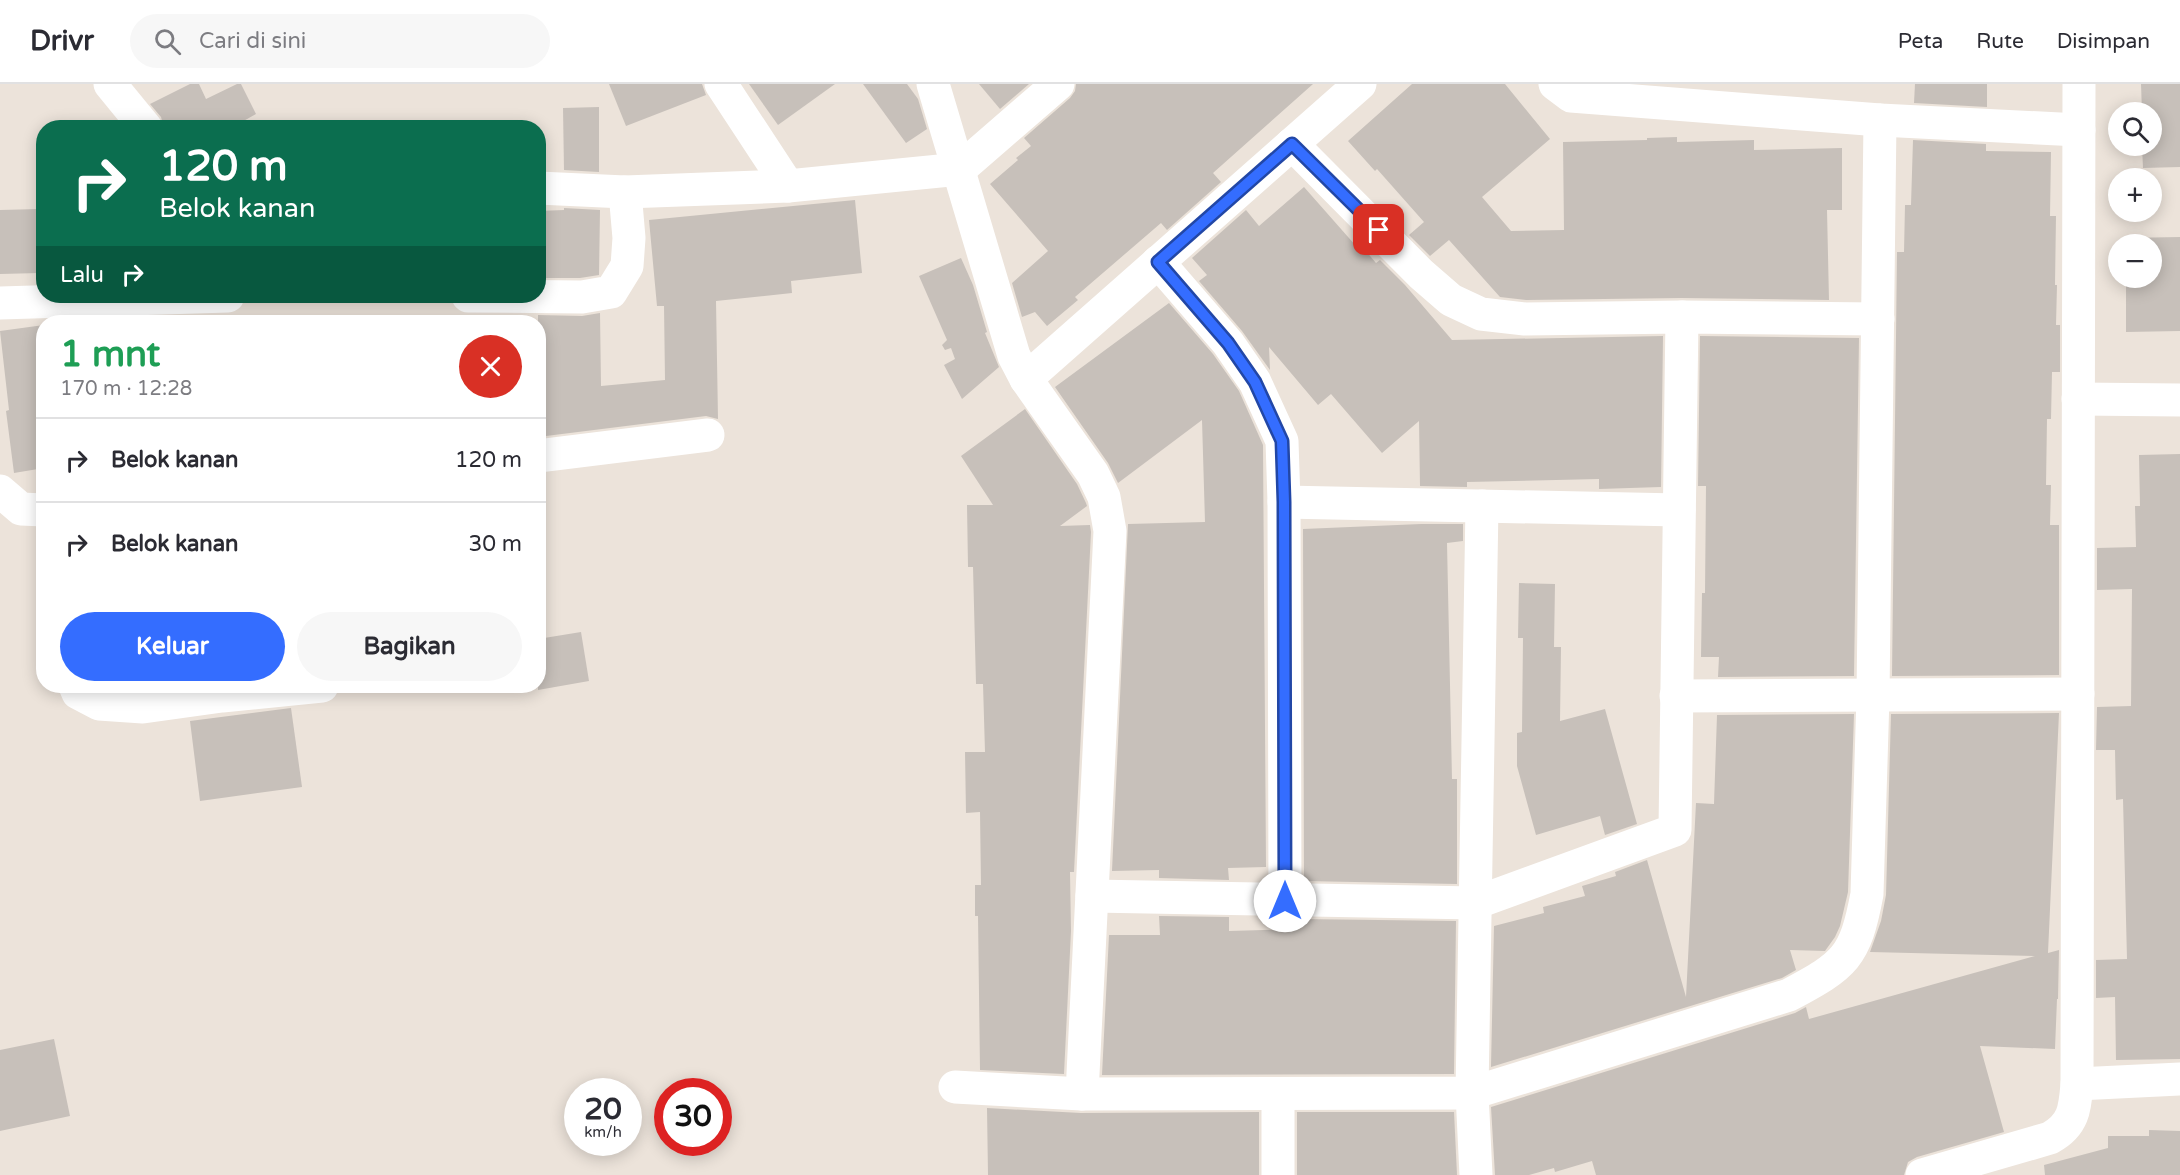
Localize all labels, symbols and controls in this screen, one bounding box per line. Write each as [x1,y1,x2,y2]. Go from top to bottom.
search box [130,14,550,68]
text: Drivr [30,24,94,58]
icon: search [151,25,184,58]
text: Cari di sini [199,28,306,54]
text: Peta [1898,29,1943,54]
text: Rute [1976,29,2024,54]
text: Disimpan [2057,29,2150,54]
map controls [2108,102,2162,288]
button: search [2108,102,2162,156]
text: 120 m [159,141,288,192]
icon: right [60,144,138,222]
button: + [2108,168,2162,222]
text: Belok kanan [159,192,315,225]
pin [1353,204,1404,255]
icon: arrive [1362,213,1395,246]
button: − [2108,234,2162,288]
icon: right [116,258,149,291]
text: Lalu [60,262,104,288]
text: 1 mnt [60,333,160,376]
button: close [459,335,522,398]
text: 170 m · 12:28 [60,377,192,401]
icon: right [60,444,93,477]
text: Belok kanan [111,447,238,473]
text: 120 m [455,447,522,473]
icon: right [60,528,93,561]
text: Belok kanan [111,531,238,557]
text: 30 m [468,531,522,557]
button: Keluar [60,612,285,681]
button: Bagikan [297,612,522,681]
position arrow [1253,869,1317,933]
speed limit sign: 30 [654,1078,732,1156]
text: 20 [584,1091,622,1128]
text: km/h [584,1123,622,1141]

